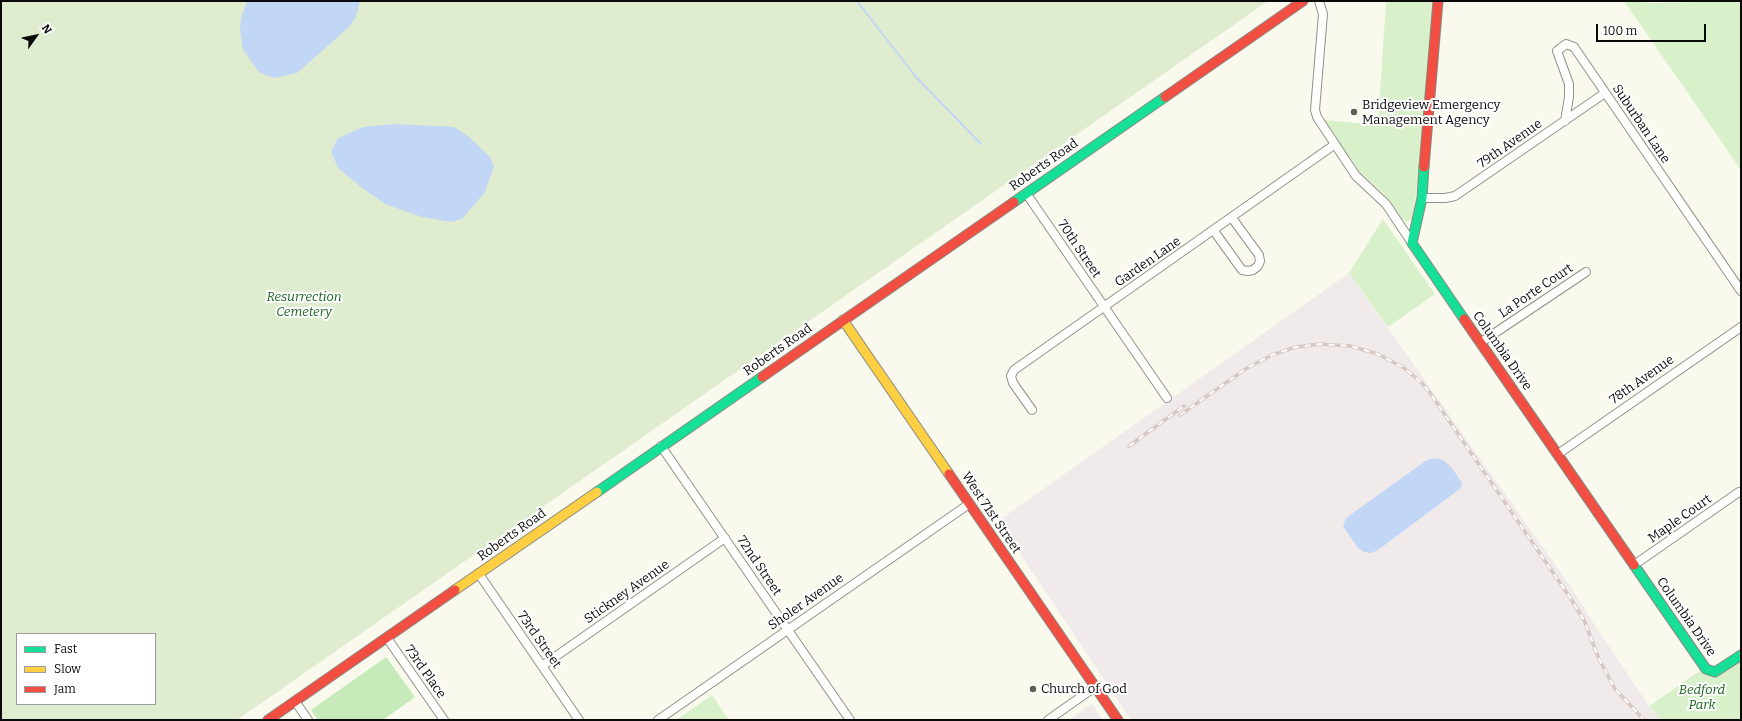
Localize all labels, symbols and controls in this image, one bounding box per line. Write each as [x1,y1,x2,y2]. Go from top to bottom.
north arrow [16,16,56,56]
scale bar [1598,16,1708,42]
text: N [39,22,54,36]
text: 100 m [1603,24,1637,38]
street label: Suburban Lane [1609,82,1673,166]
place label: Bridgeview Emergency Management Agency [1362,97,1500,128]
marker: Bridgeview Emergency Management Agency [1349,107,1359,117]
street label: 79th Avenue [1475,116,1545,172]
street label: Roberts Road [1007,136,1081,194]
street label: 70th Street [1054,217,1104,281]
street label: Garden Lane [1112,234,1184,290]
street label: La Porte Court [1496,261,1576,321]
park label: Resurrection Cemetery [266,289,342,320]
street label: Columbia Drive [1469,309,1535,393]
street label: Roberts Road [741,321,815,379]
street label: 78th Avenue [1607,352,1677,408]
street label: West 71st Street [958,469,1024,557]
street label: Maple Court [1645,491,1715,547]
street label: Roberts Road [475,506,549,564]
street label: 72nd Street [733,533,785,599]
street label: Stickney Avenue [582,557,672,627]
street label: Sholer Avenue [765,570,847,634]
street label: Columbia Drive [1653,575,1719,659]
street label: 73rd Street [514,609,564,671]
legend [16,633,156,705]
text: Fast [54,642,77,656]
street label: 73rd Place [401,643,449,701]
text: Slow [54,662,81,676]
place label: Church of God [1041,681,1127,697]
text: Jam [54,682,76,696]
park label: Bedford Park [1679,682,1725,713]
marker: Church of God [1028,684,1038,694]

